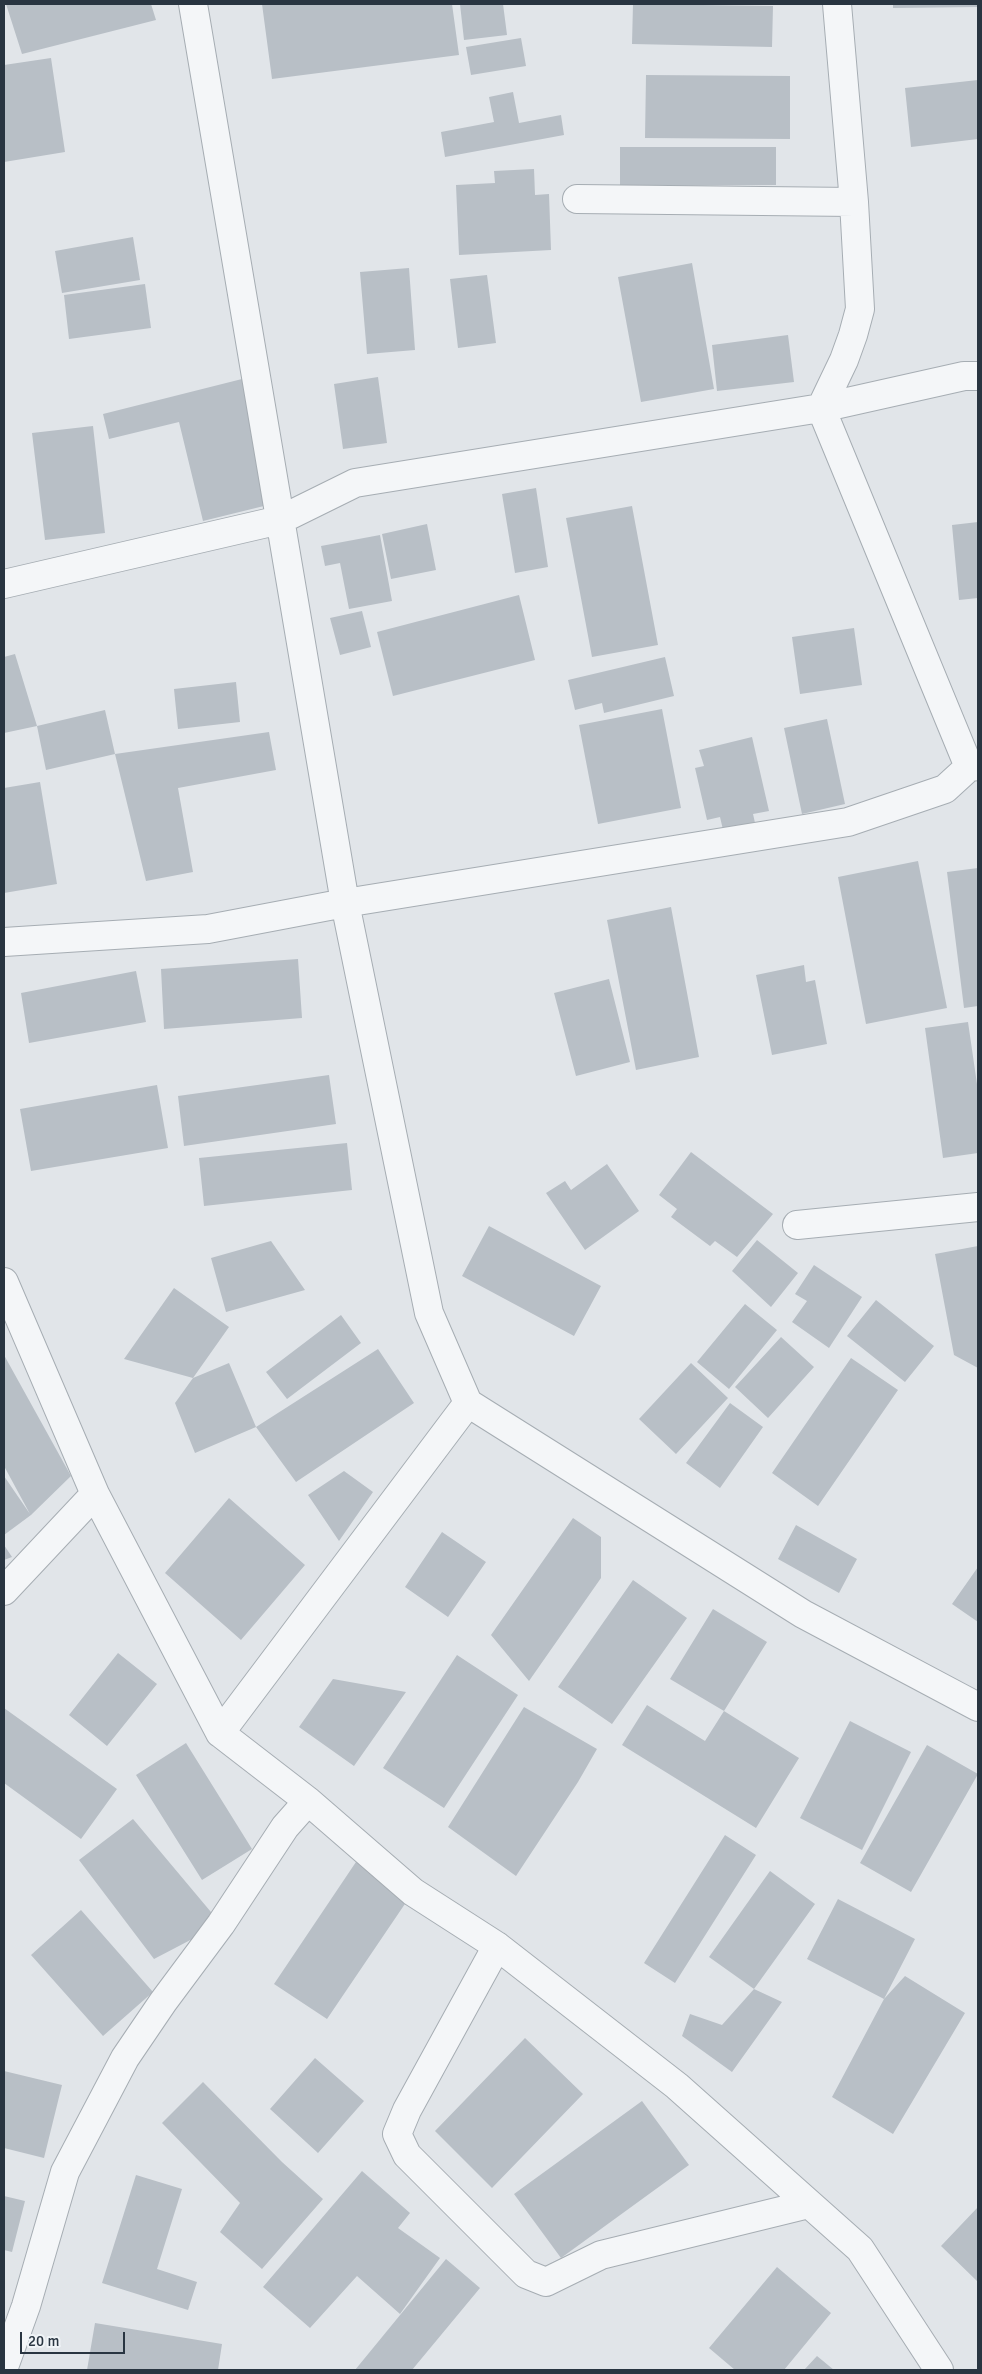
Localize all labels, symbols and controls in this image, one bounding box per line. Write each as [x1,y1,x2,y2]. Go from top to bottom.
scale bar [22,2322,128,2354]
text: 20 m [28,2332,59,2350]

